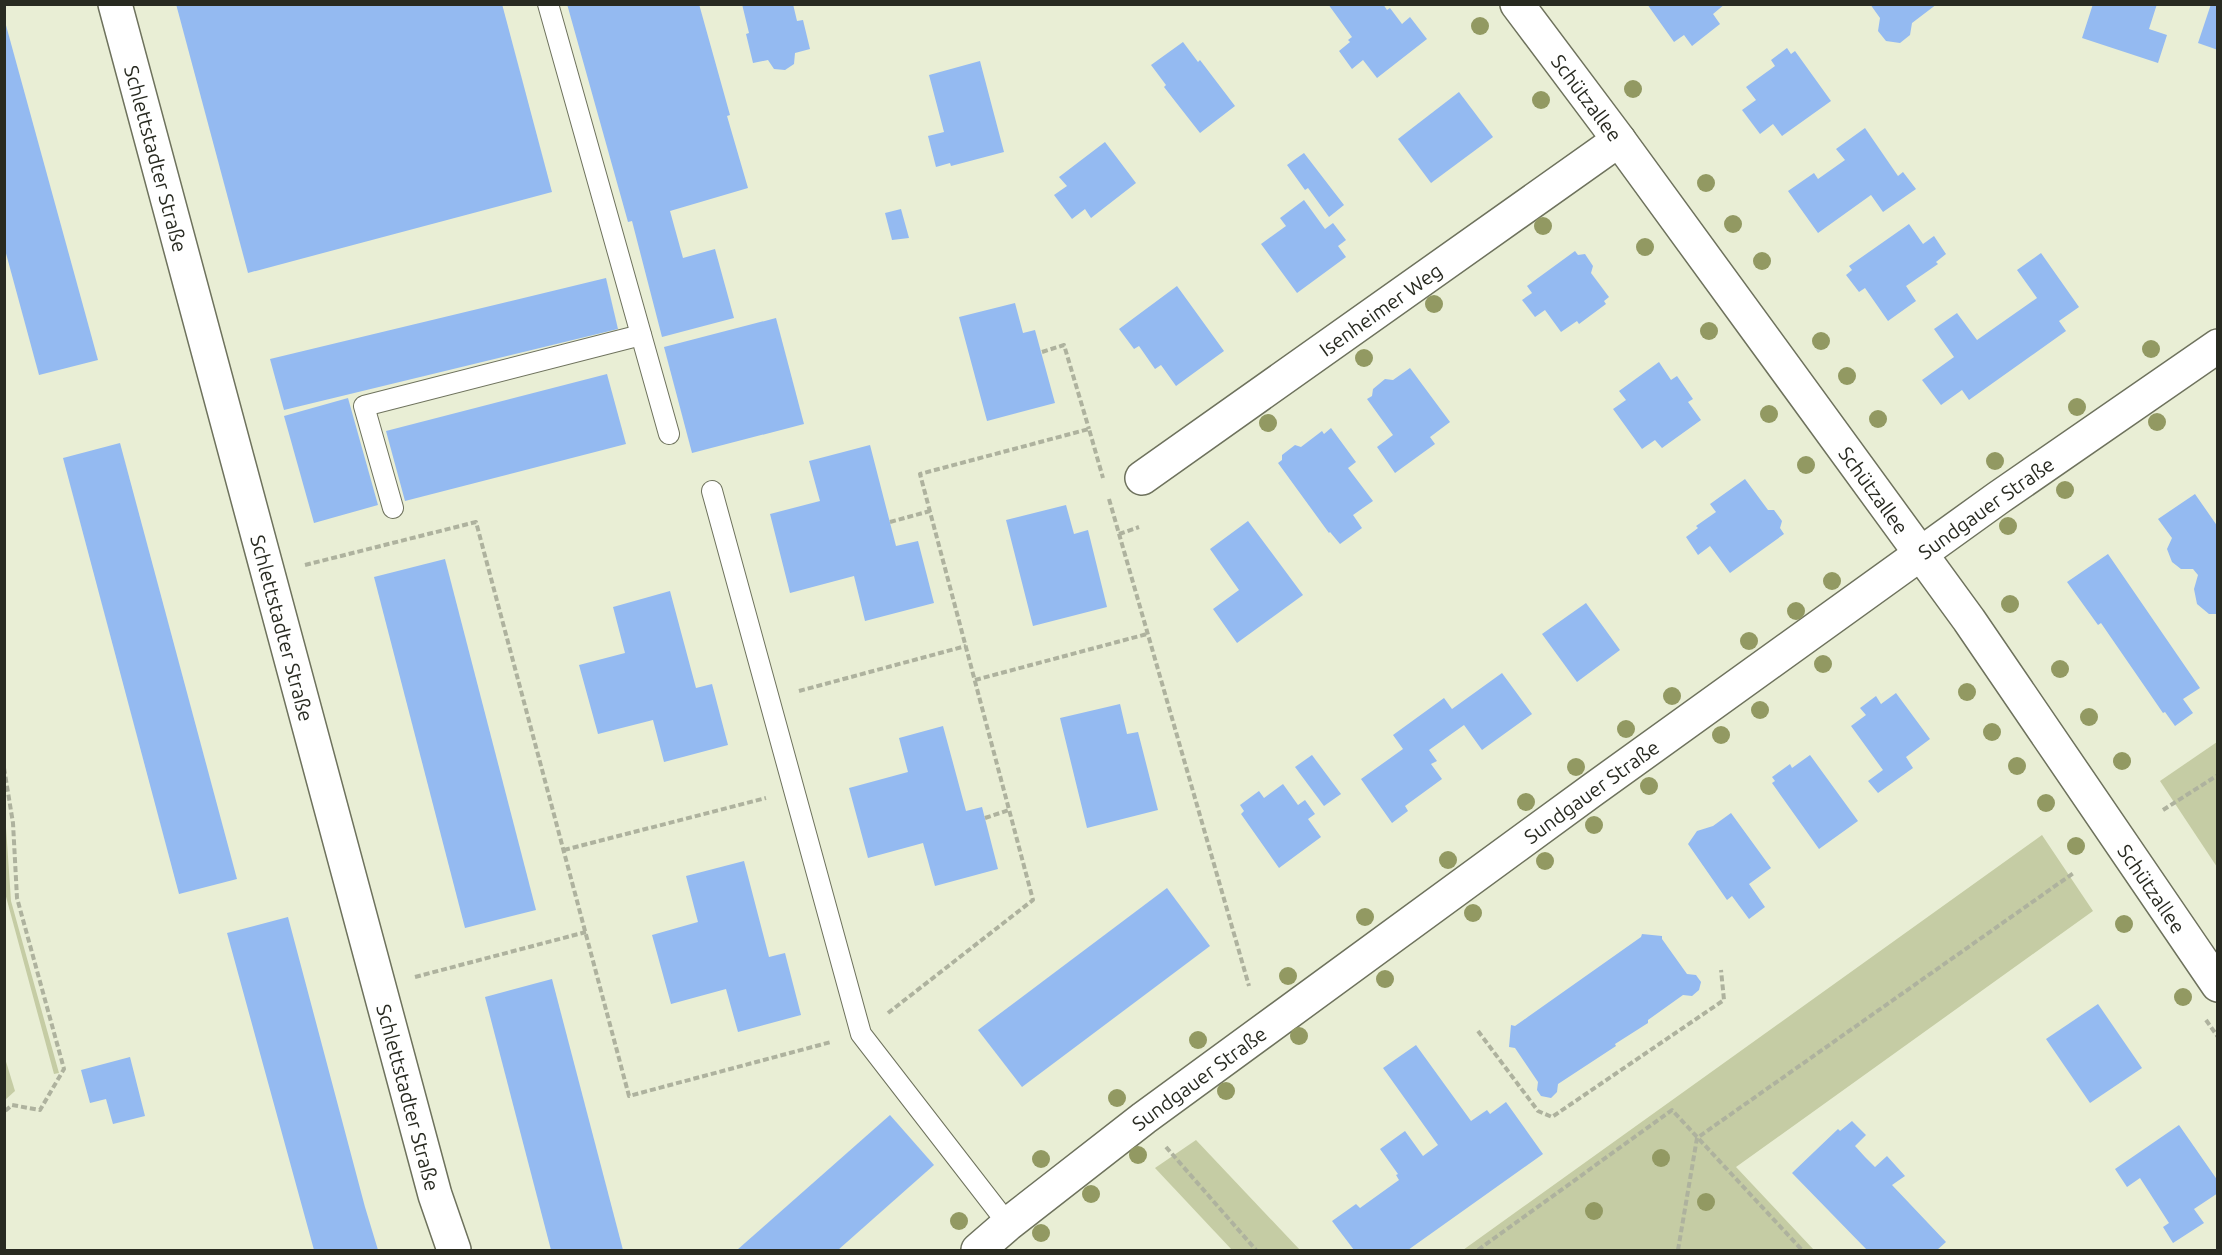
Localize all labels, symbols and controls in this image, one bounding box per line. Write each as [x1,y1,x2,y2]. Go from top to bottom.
street label: Schützallee [1547,50,1627,146]
street label: Schlettstadter Straße [120,63,193,254]
street label: Isenheimer Weg [1314,258,1446,360]
street label: Schützallee [1835,442,1914,538]
street label: Sundgauer Straße [1913,452,2058,563]
street label: Schlettstadter Straße [247,532,319,724]
street label: Sundgauer Straße [1519,735,1663,848]
street label: Schützallee [2114,840,2191,937]
street label: Schlettstadter Straße [373,1001,445,1193]
street label: Sundgauer Straße [1127,1021,1270,1135]

